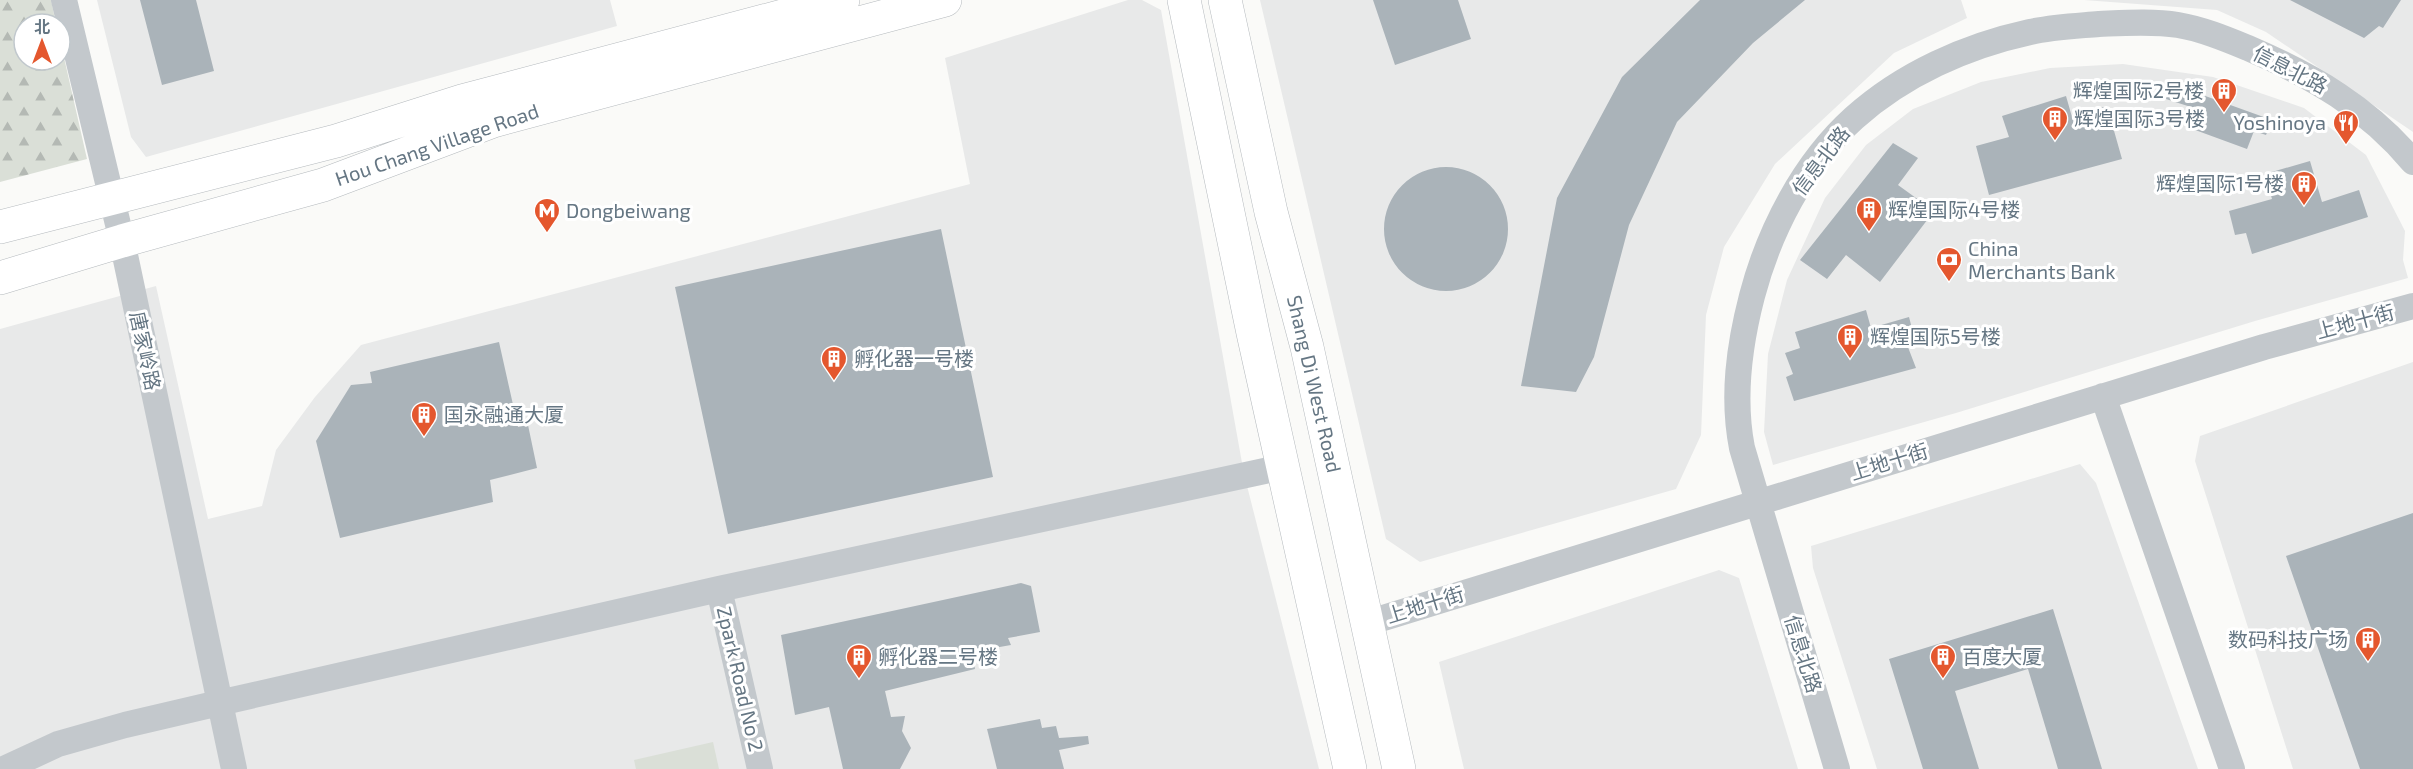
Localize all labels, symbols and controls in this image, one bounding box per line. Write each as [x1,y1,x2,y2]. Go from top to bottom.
north arrow [12,12,72,72]
text: 北 [34,17,50,36]
street label: 信息北路 [2249,40,2332,98]
building icon: 辉煌国际2号楼 [2209,76,2239,114]
place label: 辉煌国际2号楼 [2073,78,2204,102]
street label: Hou Chang Village Road [332,98,542,190]
building icon: 辉煌国际3号楼 [2040,104,2070,142]
place label: 辉煌国际3号楼 [2074,106,2205,130]
restaurant icon: Yoshinoya [2331,108,2361,146]
place label: Yoshinoya [2234,110,2326,134]
street label: 信息北路 [1787,121,1854,200]
building icon: 辉煌国际1号楼 [2289,169,2319,207]
place label: 辉煌国际1号楼 [2156,171,2284,195]
building icon: 辉煌国际4号楼 [1854,195,1884,233]
metro station icon: Dongbeiwang [532,196,562,234]
place label: 辉煌国际4号楼 [1888,197,2020,221]
place label: Dongbeiwang [566,198,691,222]
place label: China Merchants Bank [1968,236,2115,283]
bank icon: China Merchants Bank [1934,245,1964,283]
street label: Shang Di West Road [1283,293,1347,475]
street label: 上地十街 [2313,299,2396,343]
street label: 唐家岭路 [126,309,166,392]
building icon: 辉煌国际5号楼 [1835,322,1865,360]
place label: 辉煌国际5号楼 [1870,324,2001,348]
building icon: 孵化器一号楼 [819,344,849,382]
place label: 孵化器一号楼 [854,346,974,370]
building icon: 国永融通大厦 [409,400,439,438]
place label: 国永融通大厦 [444,402,564,426]
street label: 上地十街 [1847,438,1930,484]
street label: 上地十街 [1383,581,1466,627]
street label: Zpark Road No 2 [713,604,769,754]
street label: 信息北路 [1781,612,1827,695]
building icon: 数码科技广场 [2353,625,2383,663]
place label: 数码科技广场 [2228,627,2348,651]
building icon: 孵化器二号楼 [844,642,874,680]
building icon: 百度大厦 [1928,642,1958,680]
place label: 孵化器二号楼 [878,644,998,668]
place label: 百度大厦 [1962,644,2042,668]

